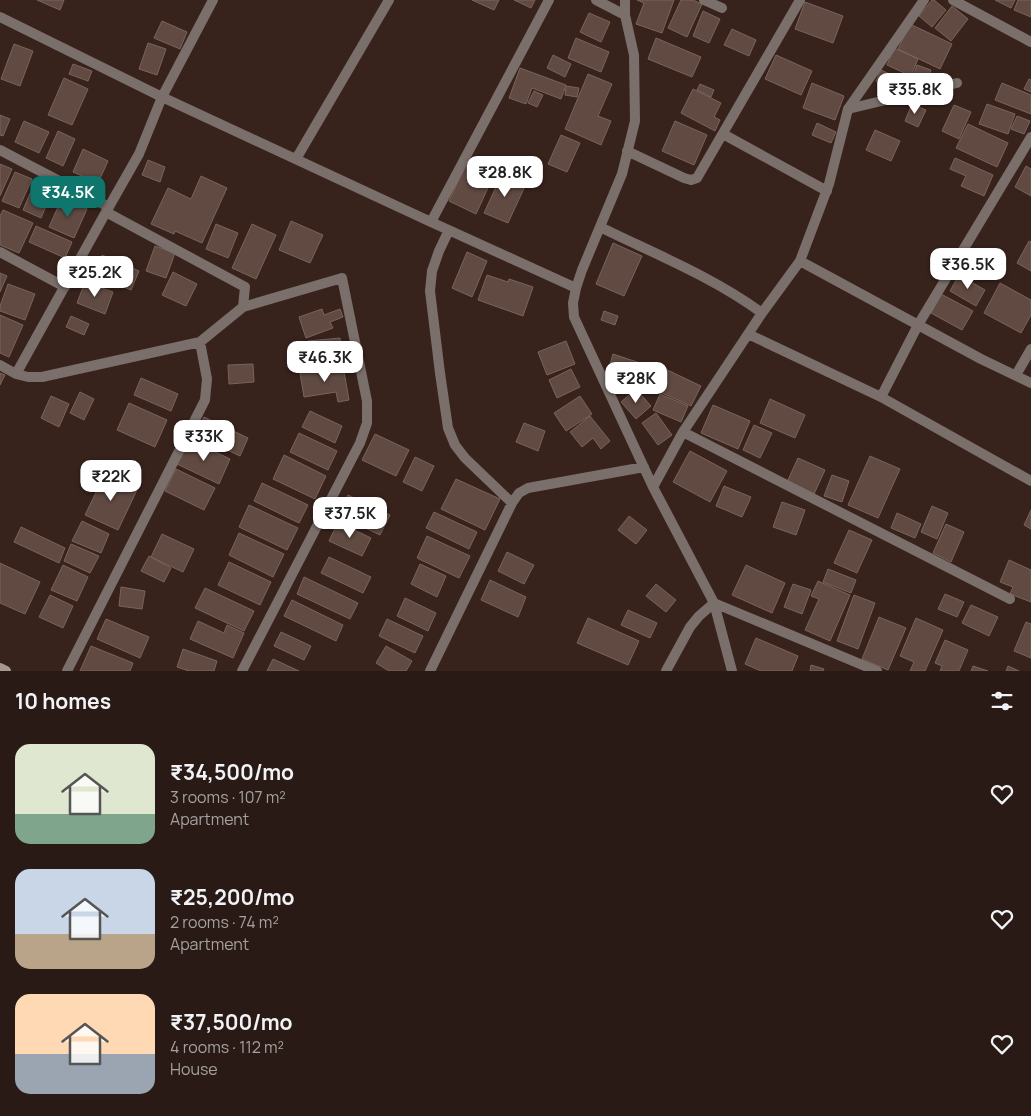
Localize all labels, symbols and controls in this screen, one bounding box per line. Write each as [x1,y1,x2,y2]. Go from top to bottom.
pin: ₹35.8K [874,72,956,115]
text: ₹35.8K [888,78,942,100]
pin: ₹28.8K [464,156,546,198]
text: ₹28.8K [478,161,532,183]
pin: ₹34.5K [27,176,109,218]
text: ₹34.5K [41,181,95,203]
pin: ₹36.5K [927,248,1009,290]
text: ₹36.5K [941,253,995,275]
pin: ₹25.2K [54,256,136,298]
text: ₹25.2K [68,261,122,283]
pin: ₹46.3K [284,340,366,383]
text: ₹46.3K [298,346,352,368]
pin: ₹28K [606,362,666,404]
text: ₹28K [616,367,656,389]
pin: ₹33K [174,420,234,462]
text: ₹33K [185,425,223,447]
pin: ₹22K [81,460,141,502]
text: ₹22K [91,465,131,487]
pin: ₹37.5K [309,496,391,539]
text: ₹37.5K [324,502,376,524]
text: 10 homes [15,687,111,715]
icon: filters [988,687,1016,715]
text: ₹34,500/mo [170,758,294,786]
icon: home [55,764,115,824]
icon: heart [988,780,1016,808]
text: 3 rooms · 107 m² [170,786,286,808]
text: Apartment [170,808,249,830]
text: ₹25,200/mo [170,883,294,911]
icon: home [55,889,115,949]
icon: heart [988,905,1016,933]
text: 2 rooms · 74 m² [170,911,279,933]
text: Apartment [170,933,249,955]
text: ₹37,500/mo [170,1008,293,1036]
icon: home [55,1014,115,1074]
icon: heart [988,1030,1016,1058]
text: 4 rooms · 112 m² [170,1036,284,1058]
text: House [170,1058,218,1080]

